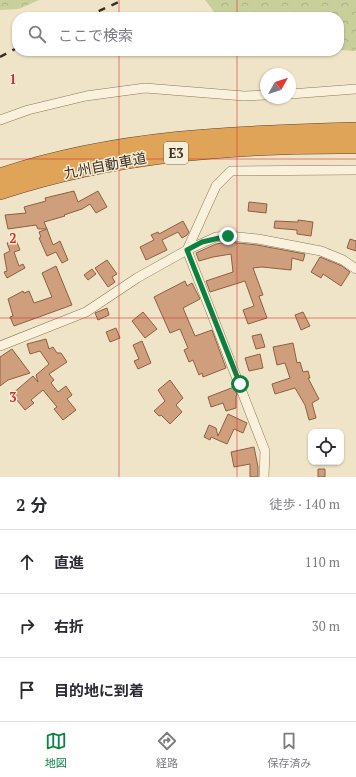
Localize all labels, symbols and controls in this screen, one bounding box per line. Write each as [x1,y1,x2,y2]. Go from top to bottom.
search box [12,12,344,56]
icon: search [26,23,48,45]
text: ここで検索 [58,25,133,45]
north arrow [260,68,296,104]
text: 1 [9,70,17,88]
road number: E3 [164,142,188,164]
street label: 九州自動車道 [62,148,148,182]
route end [219,227,237,245]
text: 2 [9,229,17,247]
route start [231,375,249,393]
text: 3 [9,388,17,406]
map controls [308,429,344,465]
button: locate [308,429,344,465]
text: 2 分 [16,493,47,516]
text: 徒歩 · 140 m [269,495,340,513]
icon: ahead [16,551,38,573]
text: 直進 [54,552,84,572]
text: 110 m [305,553,340,571]
icon: right [16,615,38,637]
text: 右折 [54,616,84,636]
text: 30 m [312,617,340,635]
icon: arrive [16,679,38,701]
text: 目的地に到着 [54,680,144,700]
tab: 地図 [45,730,67,770]
tab: 経路 [156,730,178,770]
tab: 保存済み [267,730,311,770]

